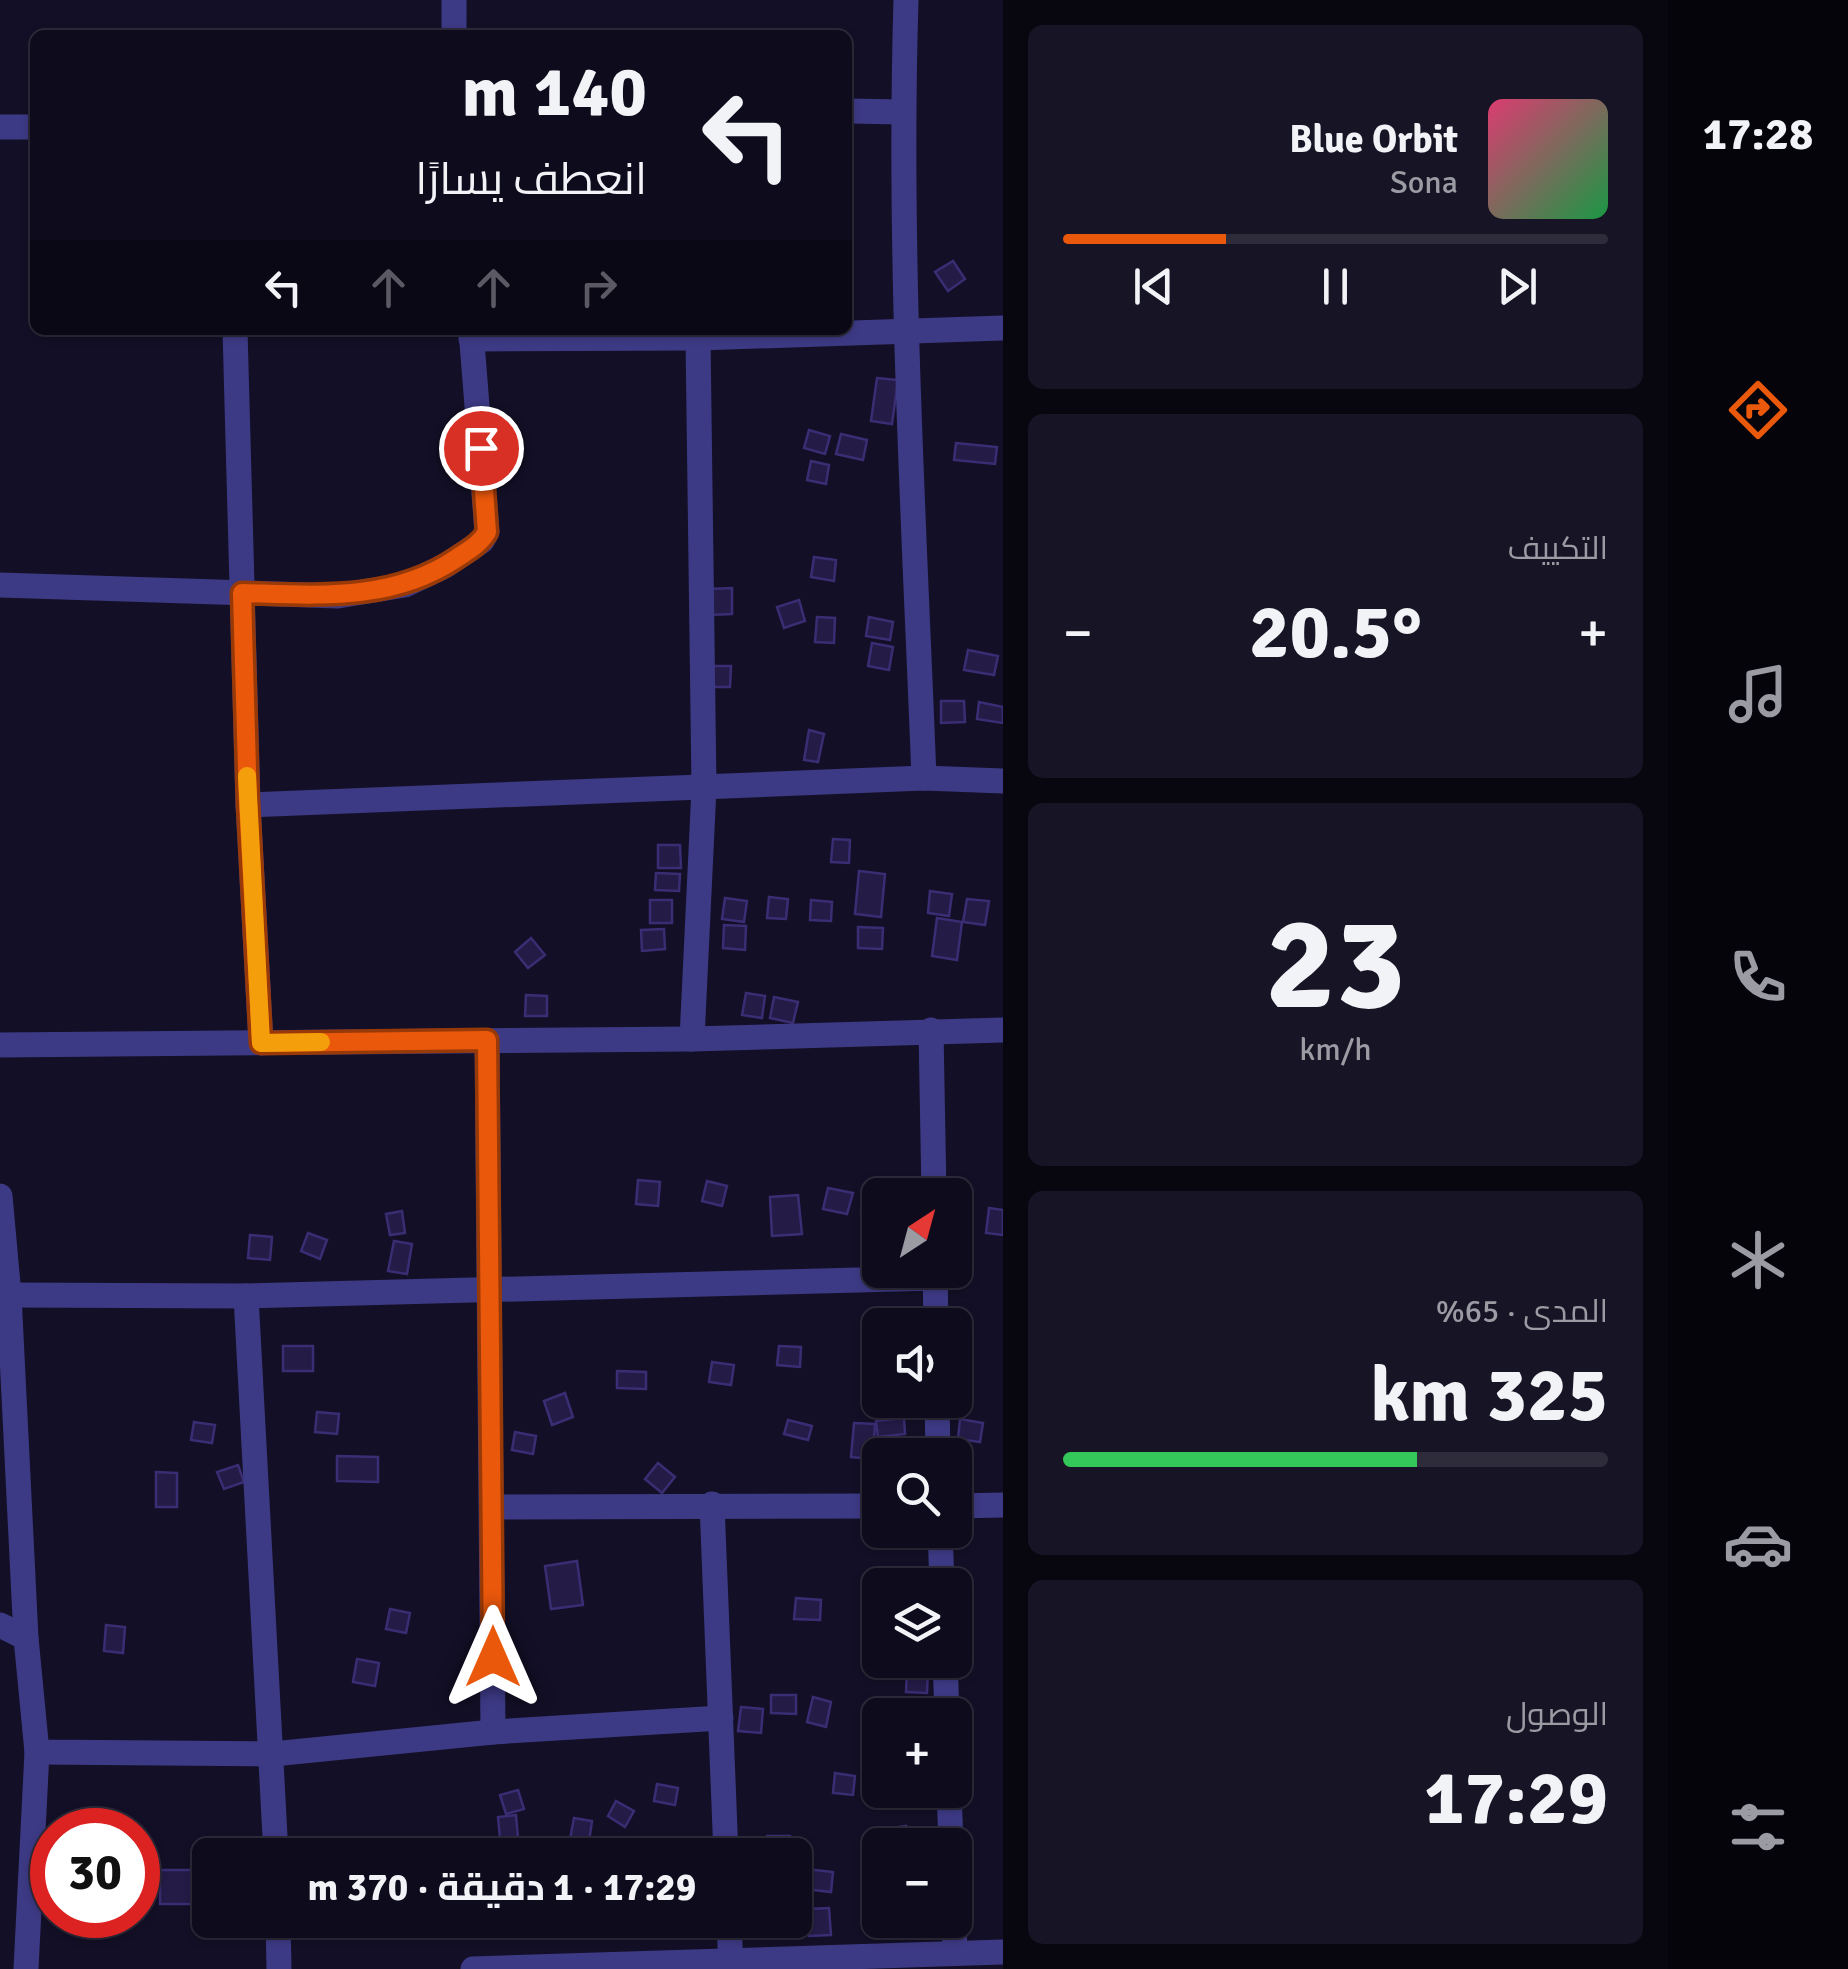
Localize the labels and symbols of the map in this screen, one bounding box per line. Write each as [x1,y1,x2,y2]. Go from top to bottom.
pin [439,406,524,491]
north arrow [862,1178,972,1288]
position arrow [441,1605,545,1709]
speed limit sign: 30 [30,1808,160,1938]

